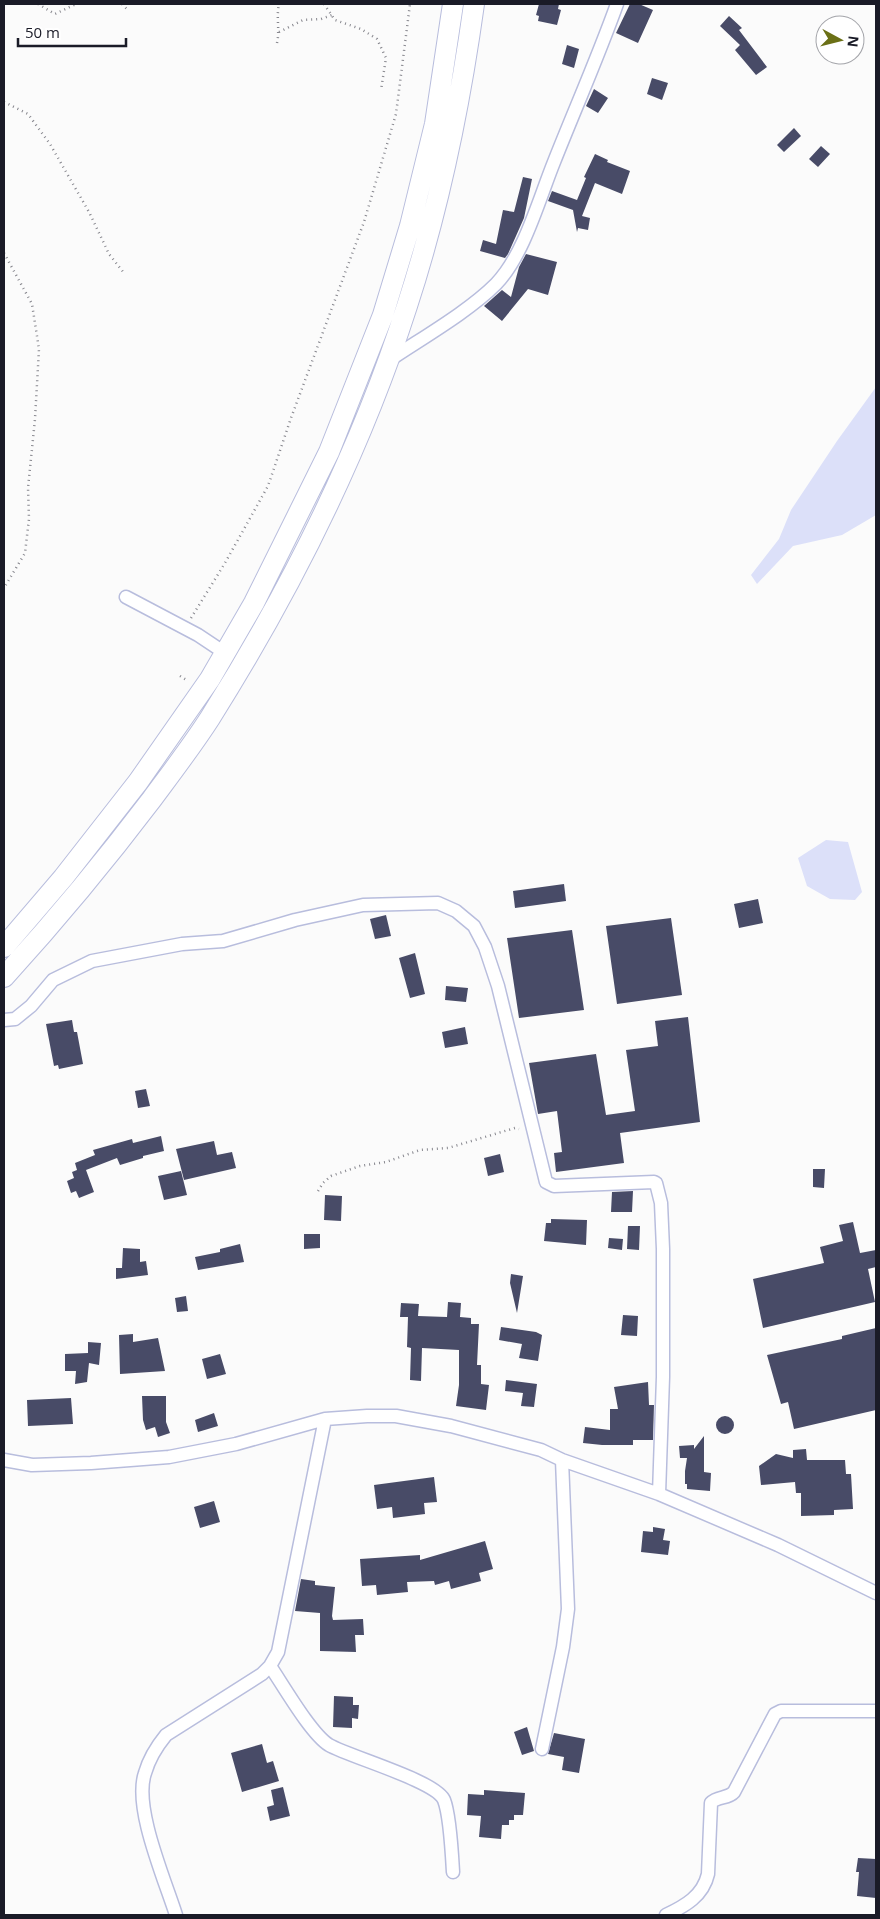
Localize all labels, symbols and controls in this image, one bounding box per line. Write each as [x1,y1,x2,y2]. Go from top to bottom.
scale bar [18,15,125,47]
north arrow [815,15,865,65]
text: 50 m [25,22,60,42]
text: N [843,35,864,48]

